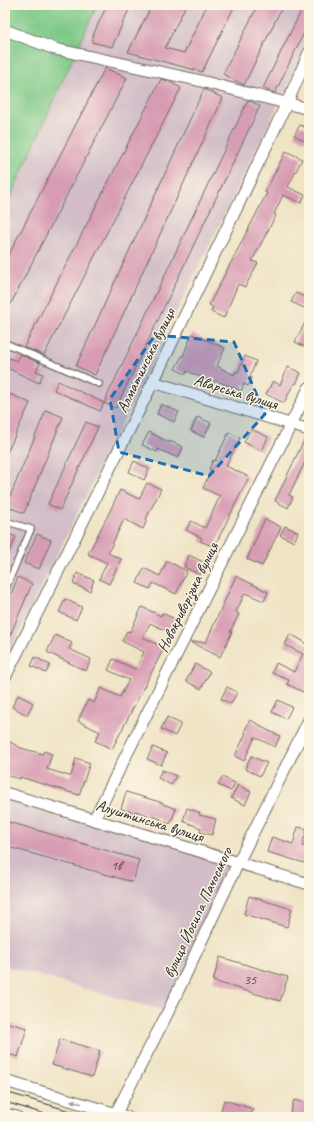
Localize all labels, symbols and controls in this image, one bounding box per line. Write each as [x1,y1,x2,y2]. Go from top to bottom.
street label: Алматинська вулиця [112,304,180,416]
street label: Аварська вулиця [192,370,281,414]
street label: Новокриворізька вулиця [153,538,224,656]
street label: Алуштинська вулиця [93,795,207,847]
street label: вулиця Йосипа Пачоського [159,843,237,981]
house number: 1в [111,857,125,874]
house number: 35 [244,971,257,988]
one-way arrow [70,1099,82,1105]

